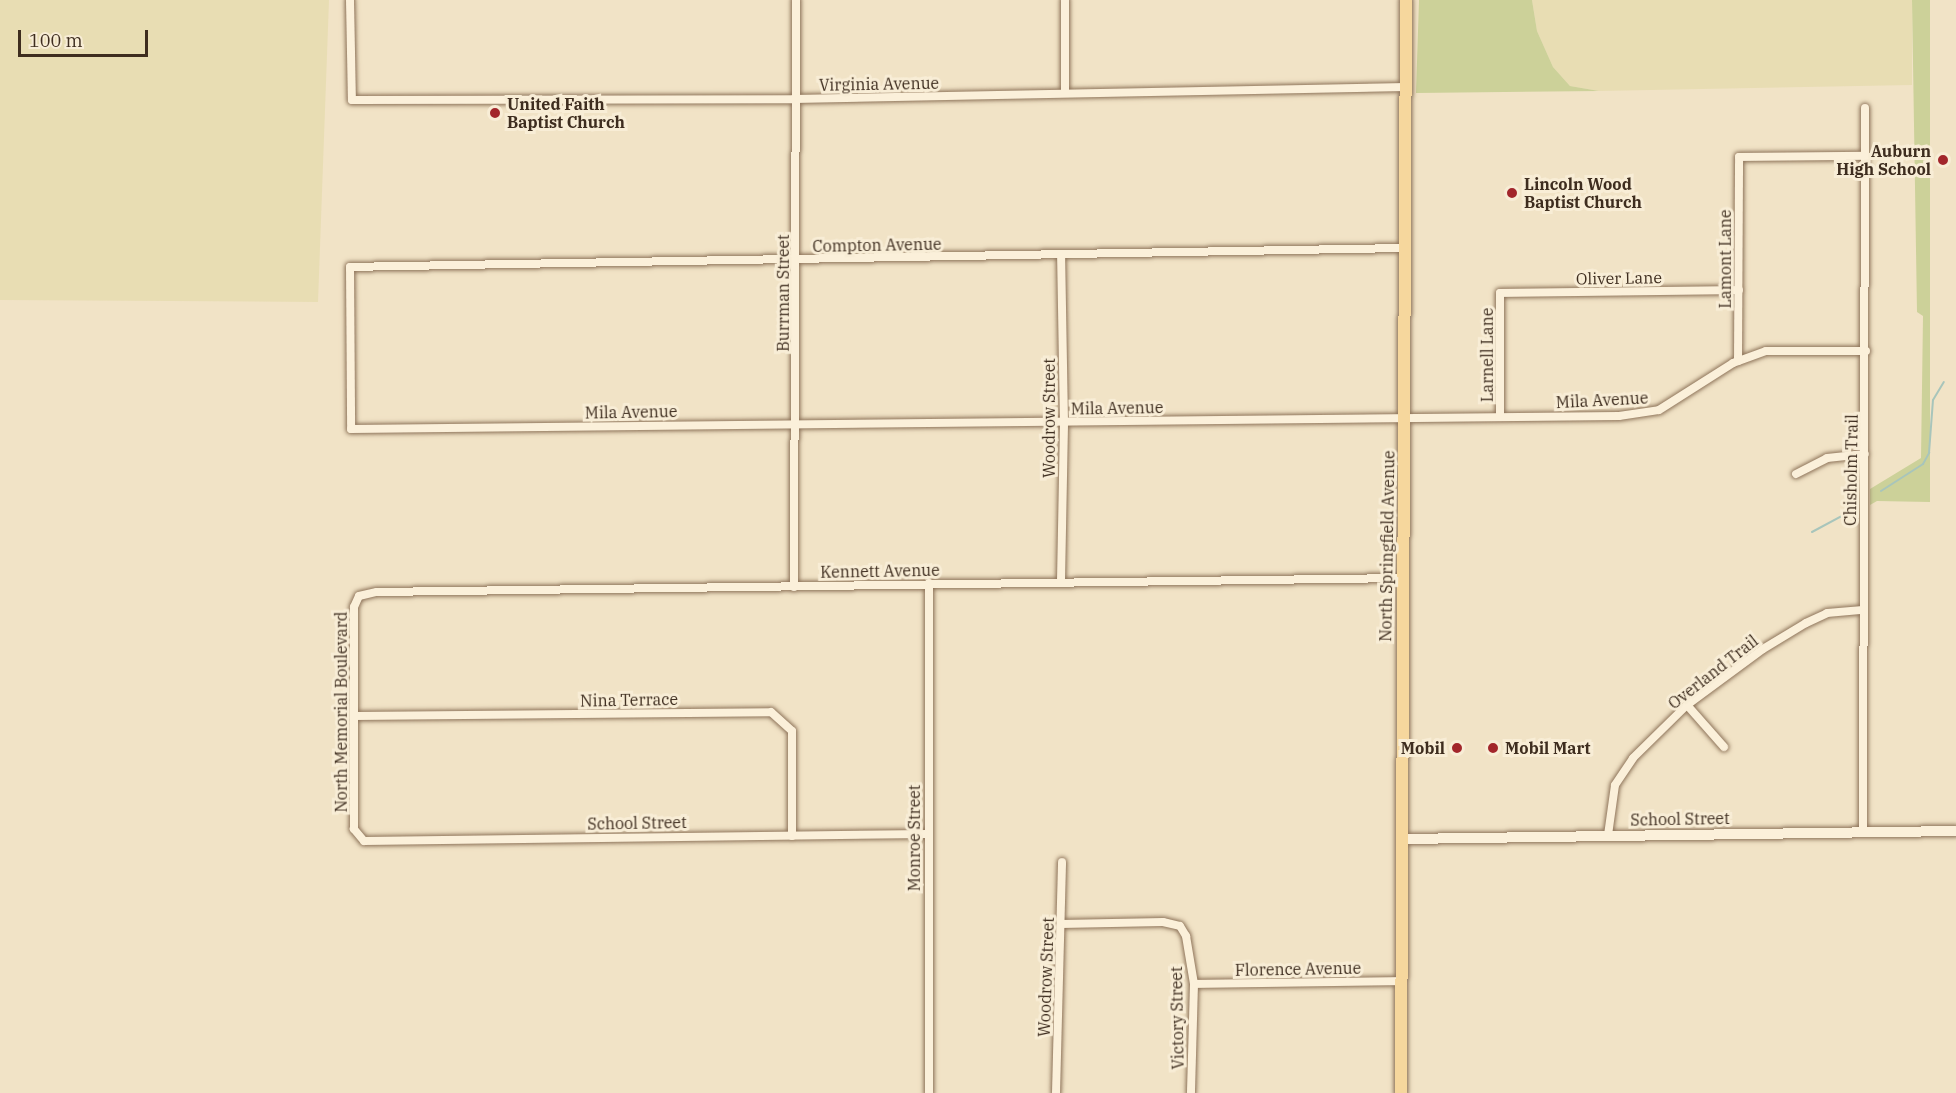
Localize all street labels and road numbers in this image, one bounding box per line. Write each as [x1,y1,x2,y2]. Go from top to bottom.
street label: Virginia Avenue [819,73,939,95]
street label: Lamont Lane [1715,209,1735,309]
street label: Burrman Street [773,234,793,352]
street label: Compton Avenue [812,234,942,256]
street label: Oliver Lane [1576,268,1662,288]
street label: Larnell Lane [1477,308,1497,402]
street label: Woodrow Street [1039,358,1059,478]
street label: Mila Avenue [1555,388,1649,412]
street label: Mila Avenue [1071,398,1163,418]
street label: Mila Avenue [585,402,677,422]
street label: Chisholm Trail [1840,414,1862,526]
street label: North Springfield Avenue [1376,450,1398,642]
street label: Kennett Avenue [820,560,940,582]
street label: North Memorial Boulevard [331,611,351,813]
street label: Overland Trail [1664,631,1762,713]
street label: Nina Terrace [580,690,678,710]
street label: Monroe Street [904,785,924,891]
street label: School Street [1630,809,1730,829]
street label: School Street [587,813,687,833]
street label: Woodrow Street [1034,917,1058,1037]
street label: Florence Avenue [1235,958,1361,980]
street label: Victory Street [1167,966,1187,1070]

